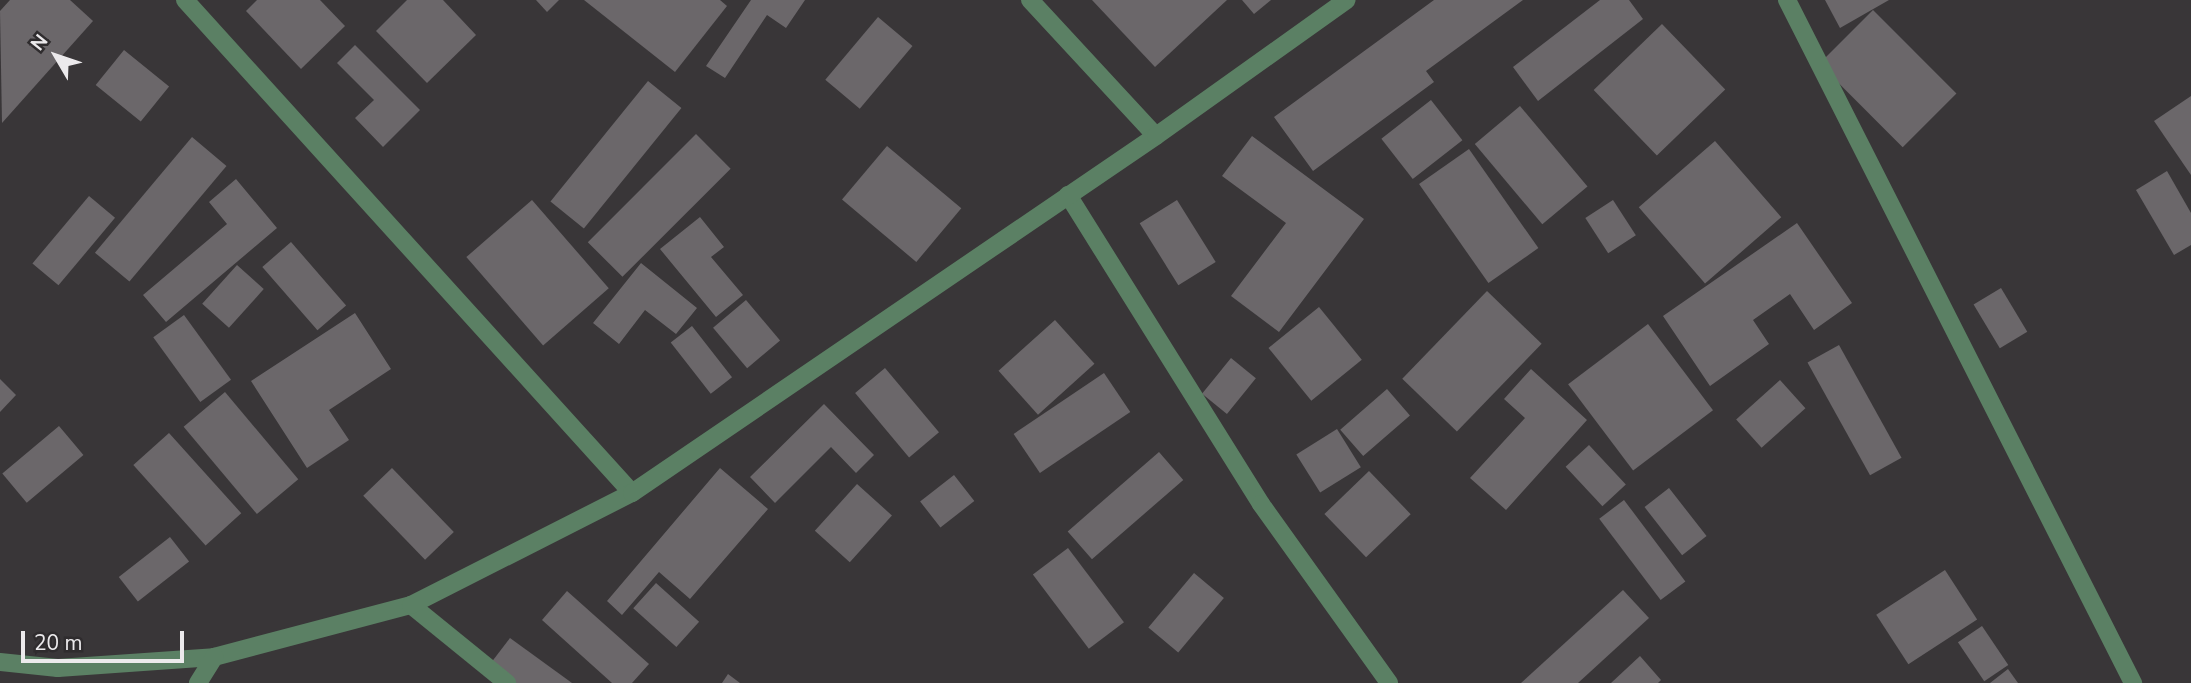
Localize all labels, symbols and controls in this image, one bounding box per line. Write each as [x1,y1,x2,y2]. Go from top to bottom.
north arrow [21,21,91,91]
text: N [25,29,54,56]
scale bar [24,616,187,660]
text: 20 m [34,629,83,657]

